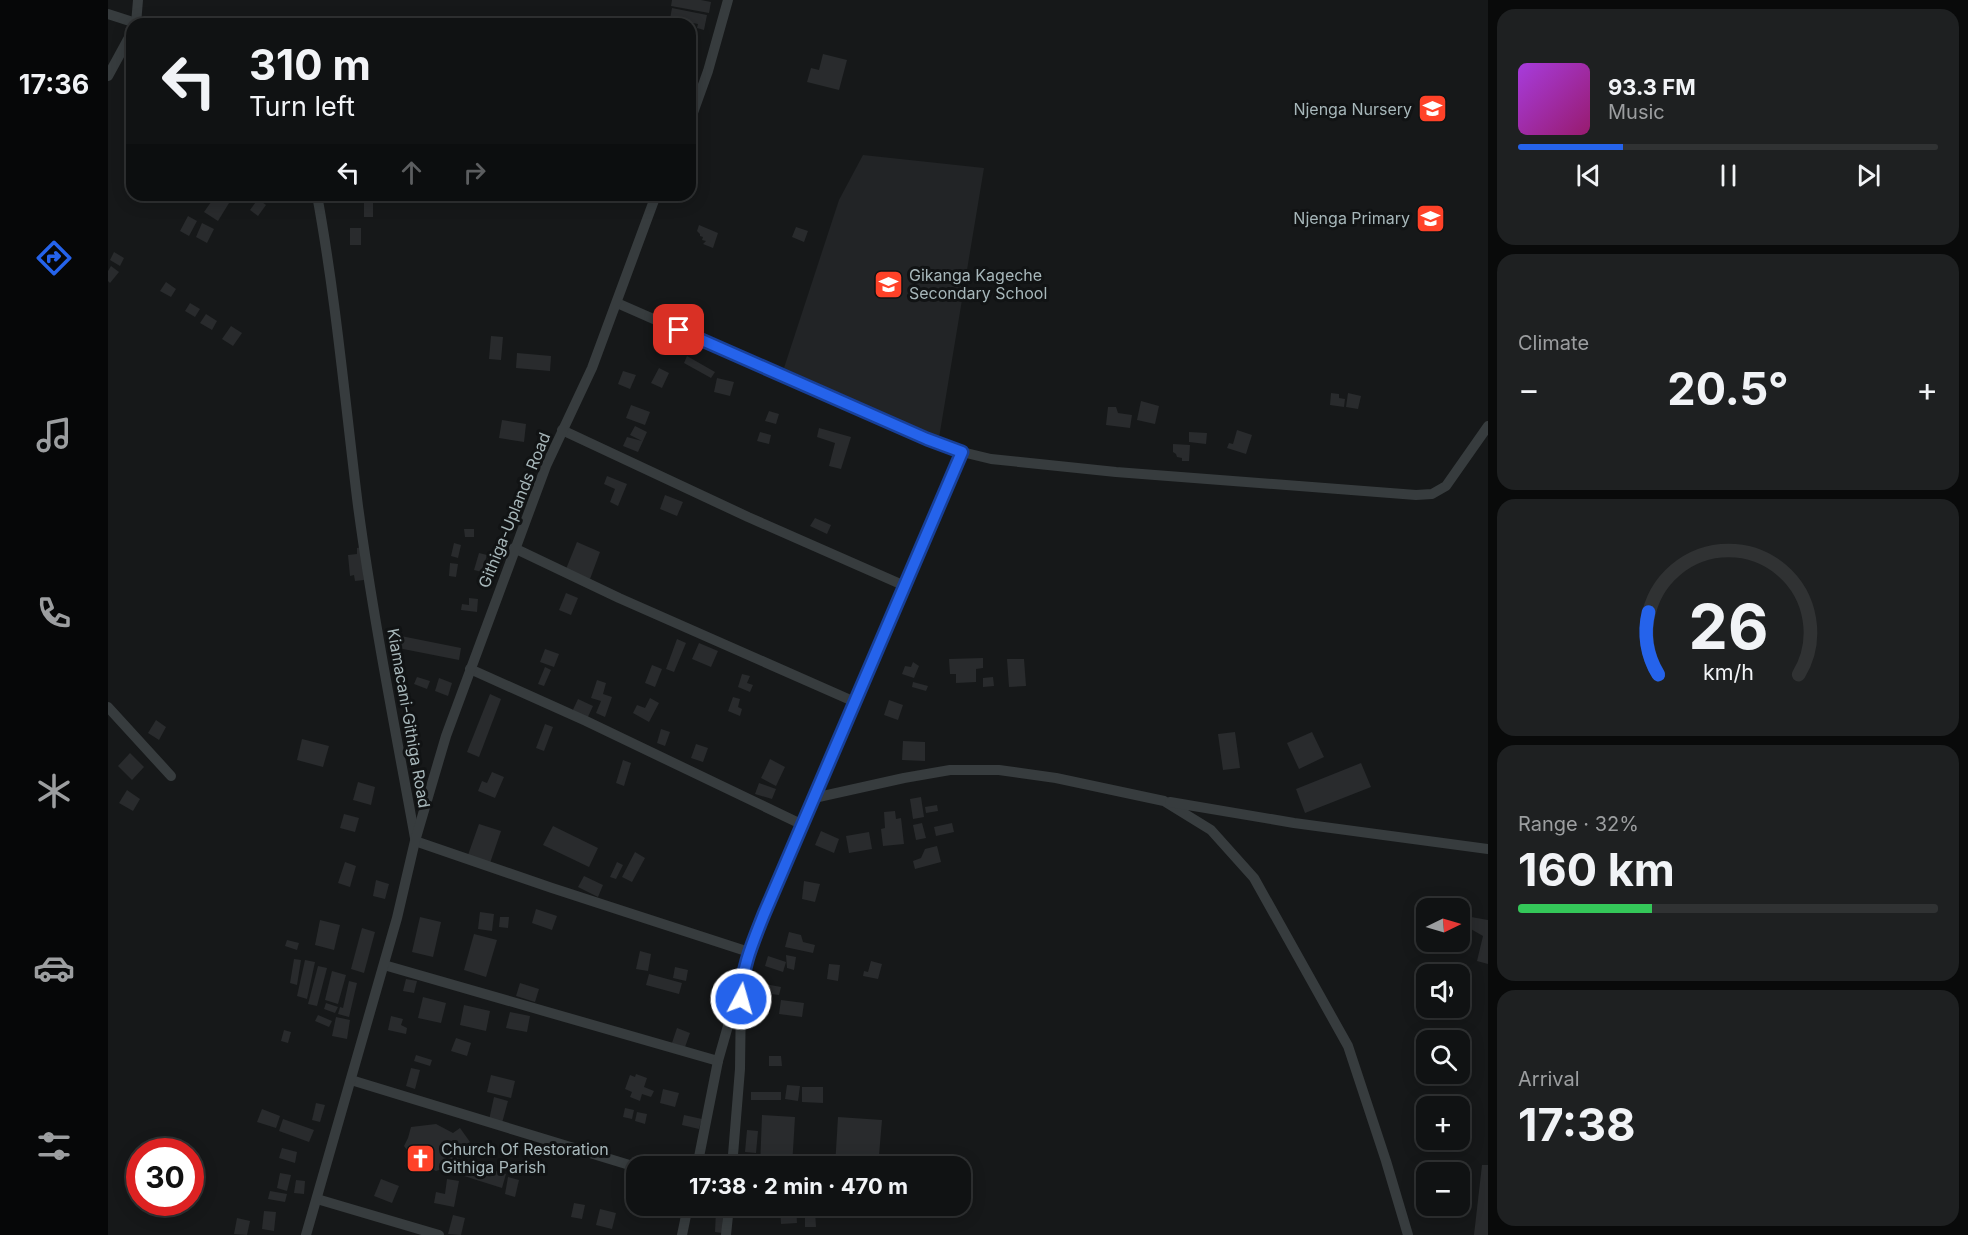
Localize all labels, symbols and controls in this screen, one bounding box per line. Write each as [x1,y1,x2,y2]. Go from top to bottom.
text: 310 m [249,39,371,90]
icon: left [150,42,228,120]
text: 17:36 [19,68,89,101]
text: 93.3 FM [1608,74,1696,100]
text: Turn left [249,90,355,123]
school or university icon: Njenga Nursery [1417,93,1449,125]
place label: Njenga Nursery [1293,99,1412,119]
text: Music [1608,100,1665,124]
icon: left [332,156,365,189]
icon: ahead [395,156,428,189]
icon: right [458,156,491,189]
icon: previous [1572,159,1605,192]
icon: pause [1712,159,1745,192]
icon: next [1852,159,1885,192]
school or university icon: Njenga Primary [1415,202,1447,234]
place label: Njenga Primary [1293,208,1410,228]
icon: directions [33,237,75,279]
place label: Gikanga Kageche Secondary School [909,265,1047,303]
school or university icon: Gikanga Kageche Secondary School [872,268,904,300]
pin [653,304,704,355]
icon: arrive [662,313,695,346]
text: Climate [1518,331,1589,355]
text: 20.5° [1667,361,1789,416]
text: − [1518,369,1540,409]
text: + [1916,369,1938,409]
icon: music [33,414,75,456]
street label: Githiga-Uplands Road [474,429,554,591]
text: 26 [1688,589,1768,664]
icon: phone [33,592,75,634]
street label: Kiamacani-Githiga Road [383,627,435,809]
text: km/h [1703,659,1753,685]
icon: climate [33,770,75,812]
text: Range · 32% [1518,812,1639,836]
text: 160 km [1518,842,1675,897]
north arrow [1416,898,1470,952]
map controls [1416,898,1470,1216]
icon: car [33,947,75,989]
button: sound [1416,964,1470,1018]
position arrow [709,967,773,1031]
button: search [1416,1030,1470,1084]
text: Arrival [1518,1067,1580,1091]
button: + [1416,1096,1470,1150]
text: 17:38 [1518,1097,1635,1152]
icon: filters [33,1125,75,1167]
speed limit sign: 30 [126,1138,204,1216]
place label: Church Of Restoration Githiga Parish [441,1139,609,1177]
church icon: Church Of Restoration Githiga Parish [404,1142,436,1174]
button: − [1416,1162,1470,1216]
text: 17:38 · 2 min · 470 m [689,1173,908,1199]

